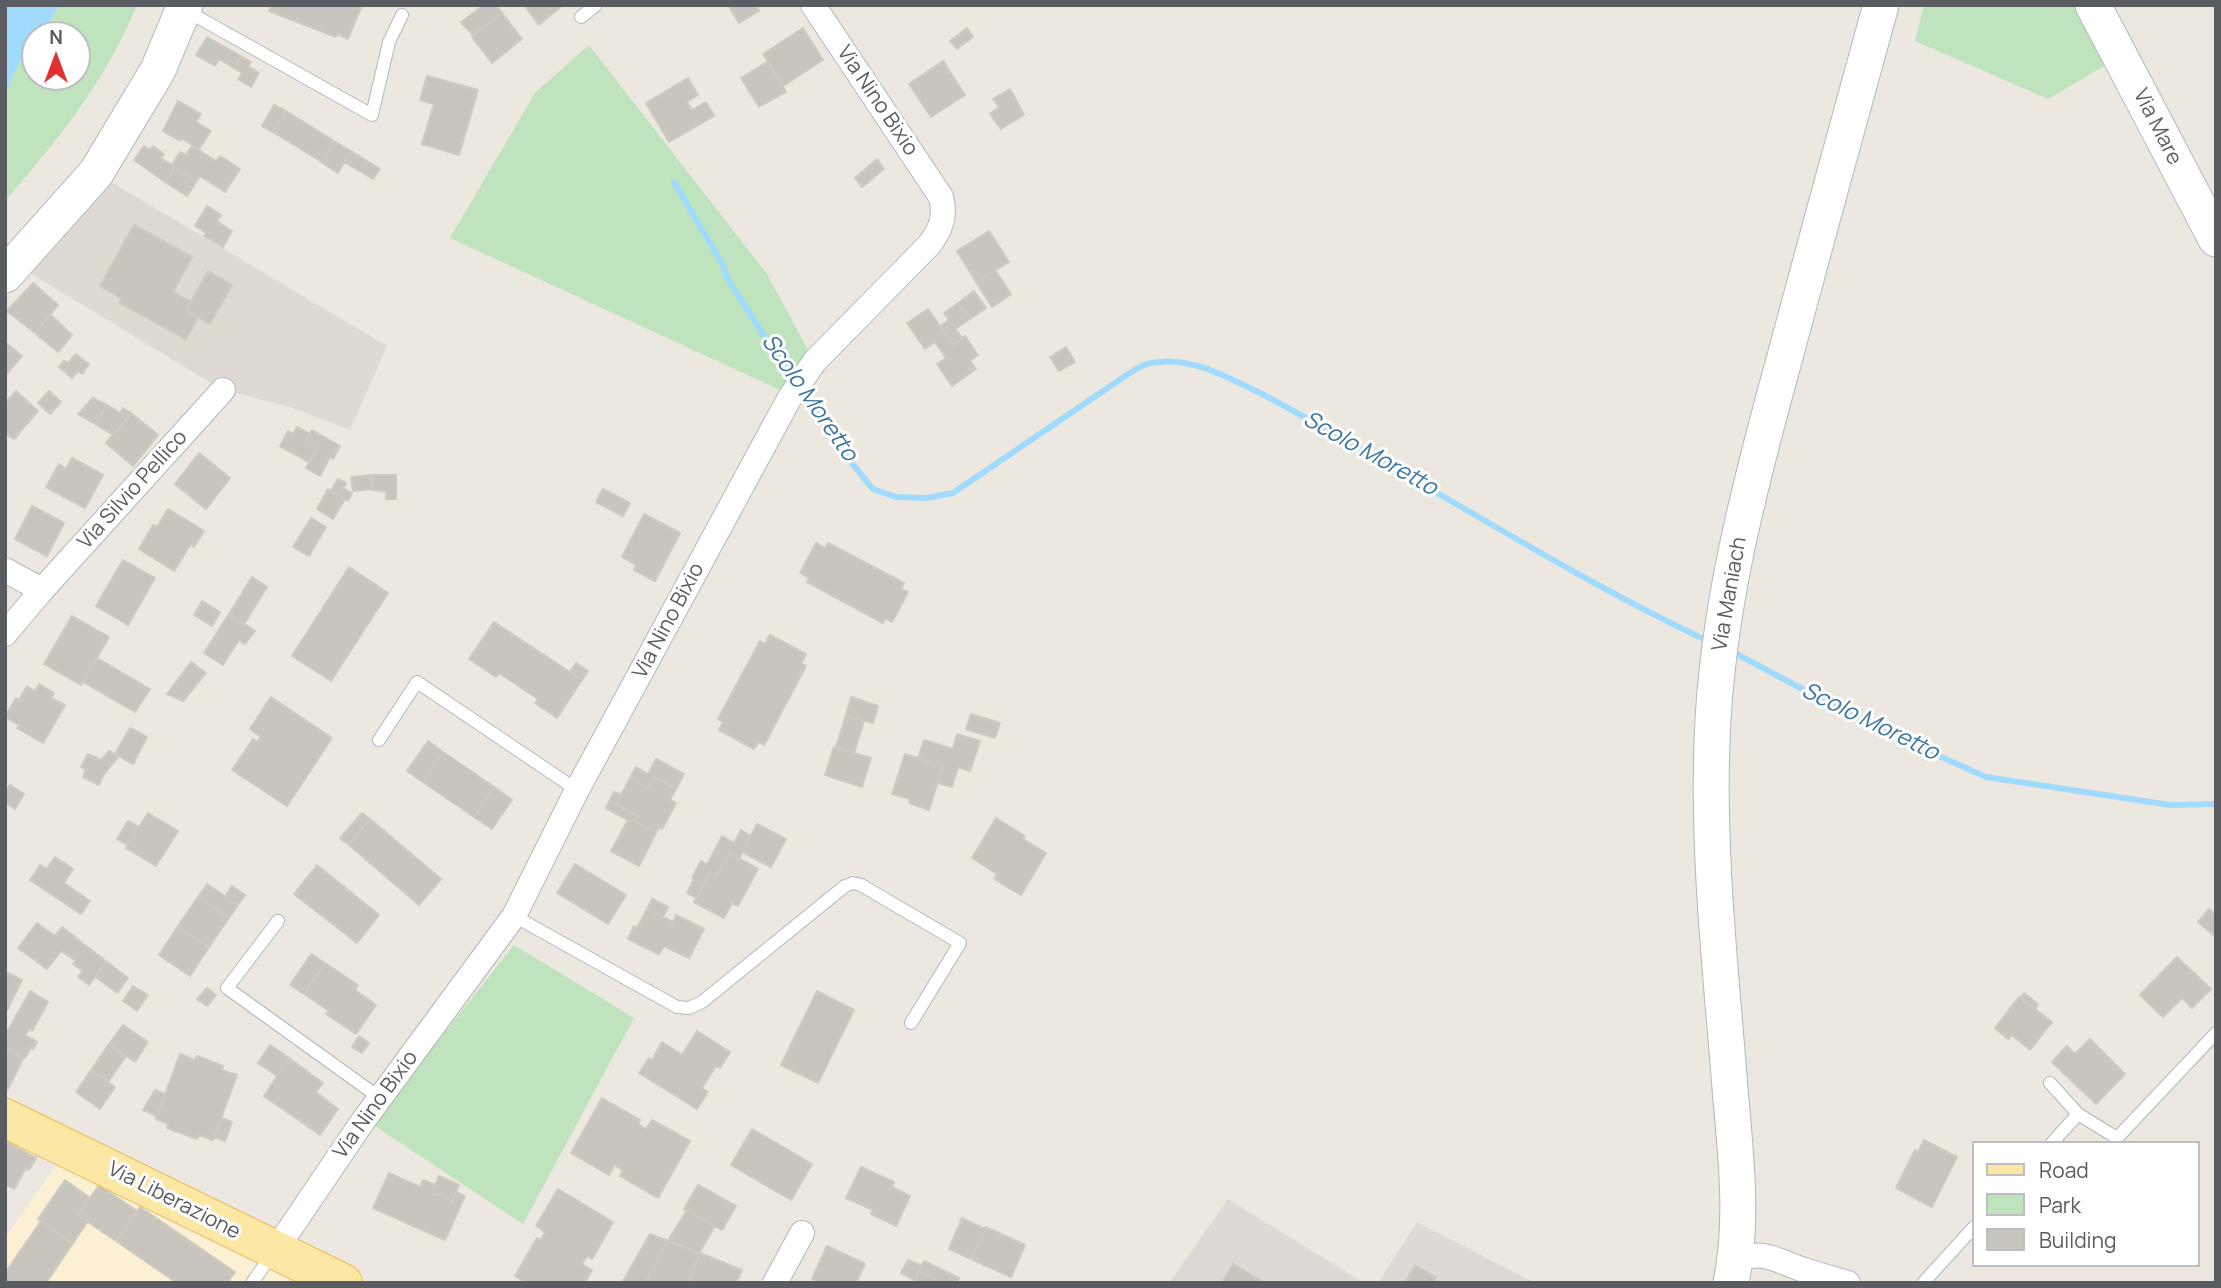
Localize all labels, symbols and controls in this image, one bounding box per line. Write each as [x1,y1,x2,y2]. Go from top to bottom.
north arrow [21,21,91,91]
text: N [49,24,63,50]
street label: Via Nino Bixio [831,41,923,161]
street label: Via Mare [2127,85,2187,169]
water label: Scolo Moretto [755,329,863,467]
water label: Scolo Moretto [1298,406,1442,502]
street label: Via Silvio Pellico [73,425,193,555]
street label: Via Maniach [1708,535,1752,653]
street label: Via Nino Bixio [628,559,710,683]
water label: Scolo Moretto [1797,677,1943,767]
street label: Via Nino Bixio [328,1046,424,1164]
legend [1972,1141,2200,1267]
text: Road [2039,1156,2089,1184]
street label: Via Liberazione [104,1157,244,1245]
text: Park [2039,1191,2081,1219]
text: Building [2039,1226,2116,1254]

